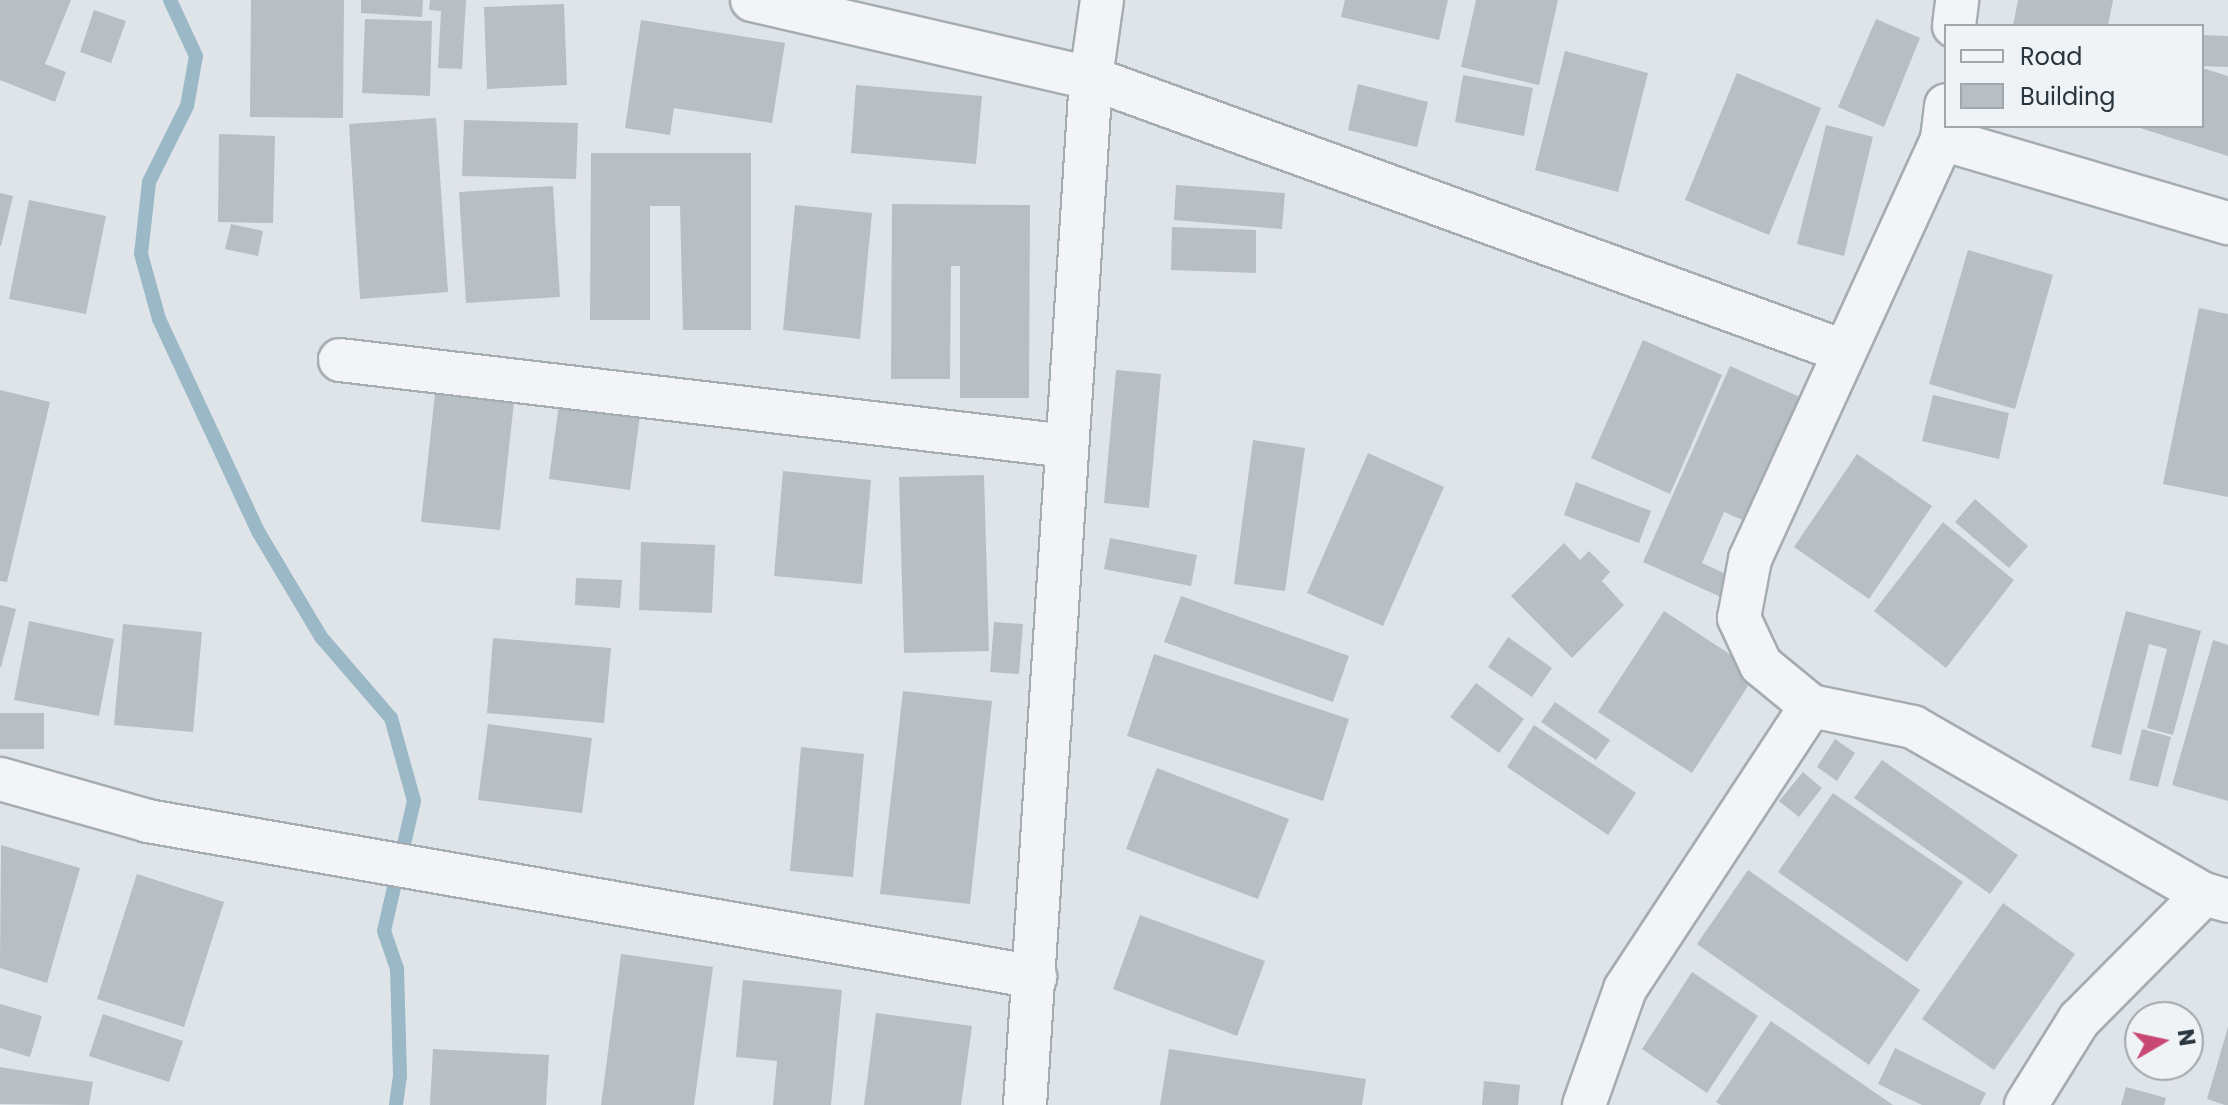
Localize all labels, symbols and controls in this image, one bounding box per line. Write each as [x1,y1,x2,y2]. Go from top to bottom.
legend [1944,24,2204,128]
text: Road [2020,40,2082,73]
text: Building [2020,80,2116,113]
north arrow [2124,1001,2204,1081]
text: N [2170,1027,2203,1048]

